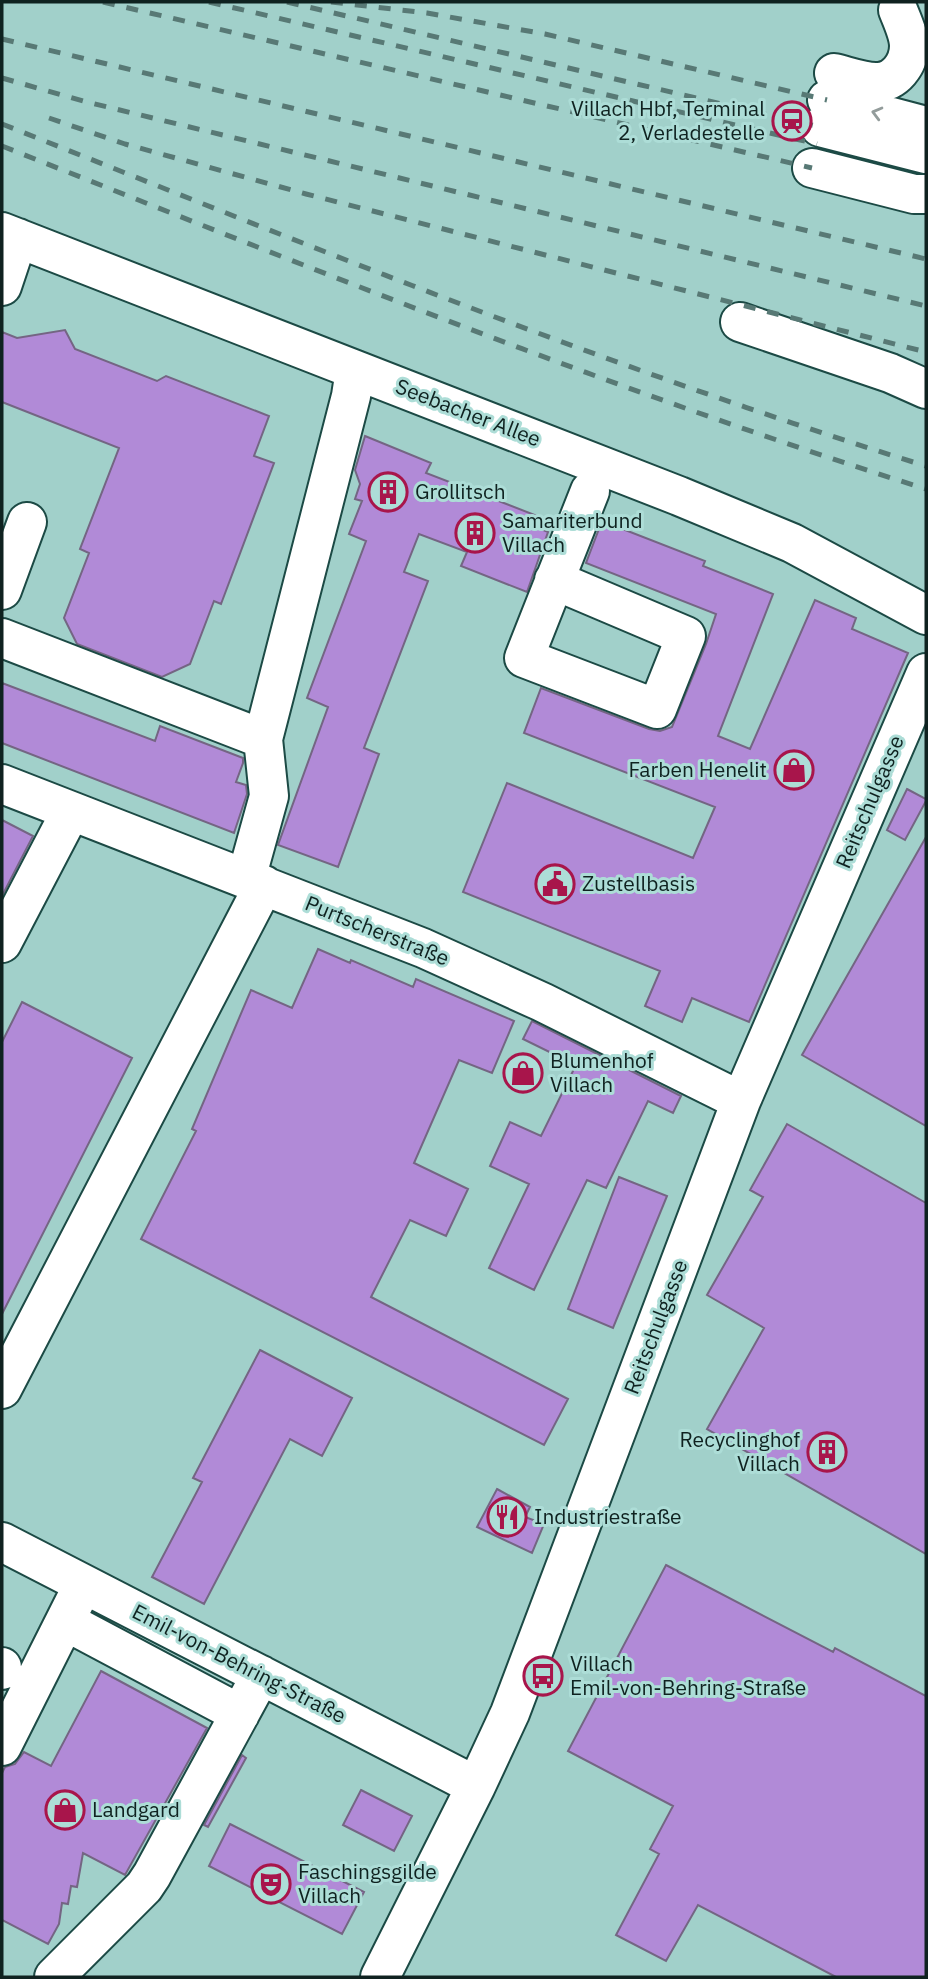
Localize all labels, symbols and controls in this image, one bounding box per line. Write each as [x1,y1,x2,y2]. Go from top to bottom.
place label: Villach Hbf, Terminal 2, Verladestelle [571,94,765,146]
station icon: Villach Hbf, Terminal 2, Verladestelle [771,100,813,142]
one-way arrow [871,107,883,121]
street label: Seebacher Allee [392,372,545,453]
building icon: Grollitsch [367,471,409,513]
place label: Grollitsch [415,477,506,505]
place label: Samariterbund Villach [502,506,643,558]
building icon: Samariterbund Villach [454,512,496,554]
street label: Reitschulgasse [829,731,910,872]
shop icon: Farben Henelit [773,749,815,791]
place label: Farben Henelit [628,755,767,783]
public building icon: Zustellbasis [534,863,576,905]
place label: Zustellbasis [582,869,695,897]
street label: Purtscherstraße [301,888,454,972]
place label: Blumenhof Villach [550,1046,654,1098]
shop icon: Blumenhof Villach [502,1052,544,1094]
street label: Reitschulgasse [617,1255,694,1398]
place label: Recyclinghof Villach [680,1425,800,1477]
building icon: Recyclinghof Villach [806,1431,848,1473]
restaurant icon: Industriestraße [486,1496,528,1538]
place label: Industriestraße [534,1502,682,1530]
street label: Emil-von-Behring-Straße [128,1597,351,1729]
place label: Villach Emil-von-Behring-Straße [570,1649,806,1701]
bus stop icon: Villach Emil-von-Behring-Straße [522,1655,564,1697]
shop icon: Landgard [44,1789,86,1831]
place label: Landgard [92,1795,180,1823]
place label: Faschingsgilde Villach [298,1857,437,1909]
theatre icon: Faschingsgilde Villach [250,1863,292,1905]

